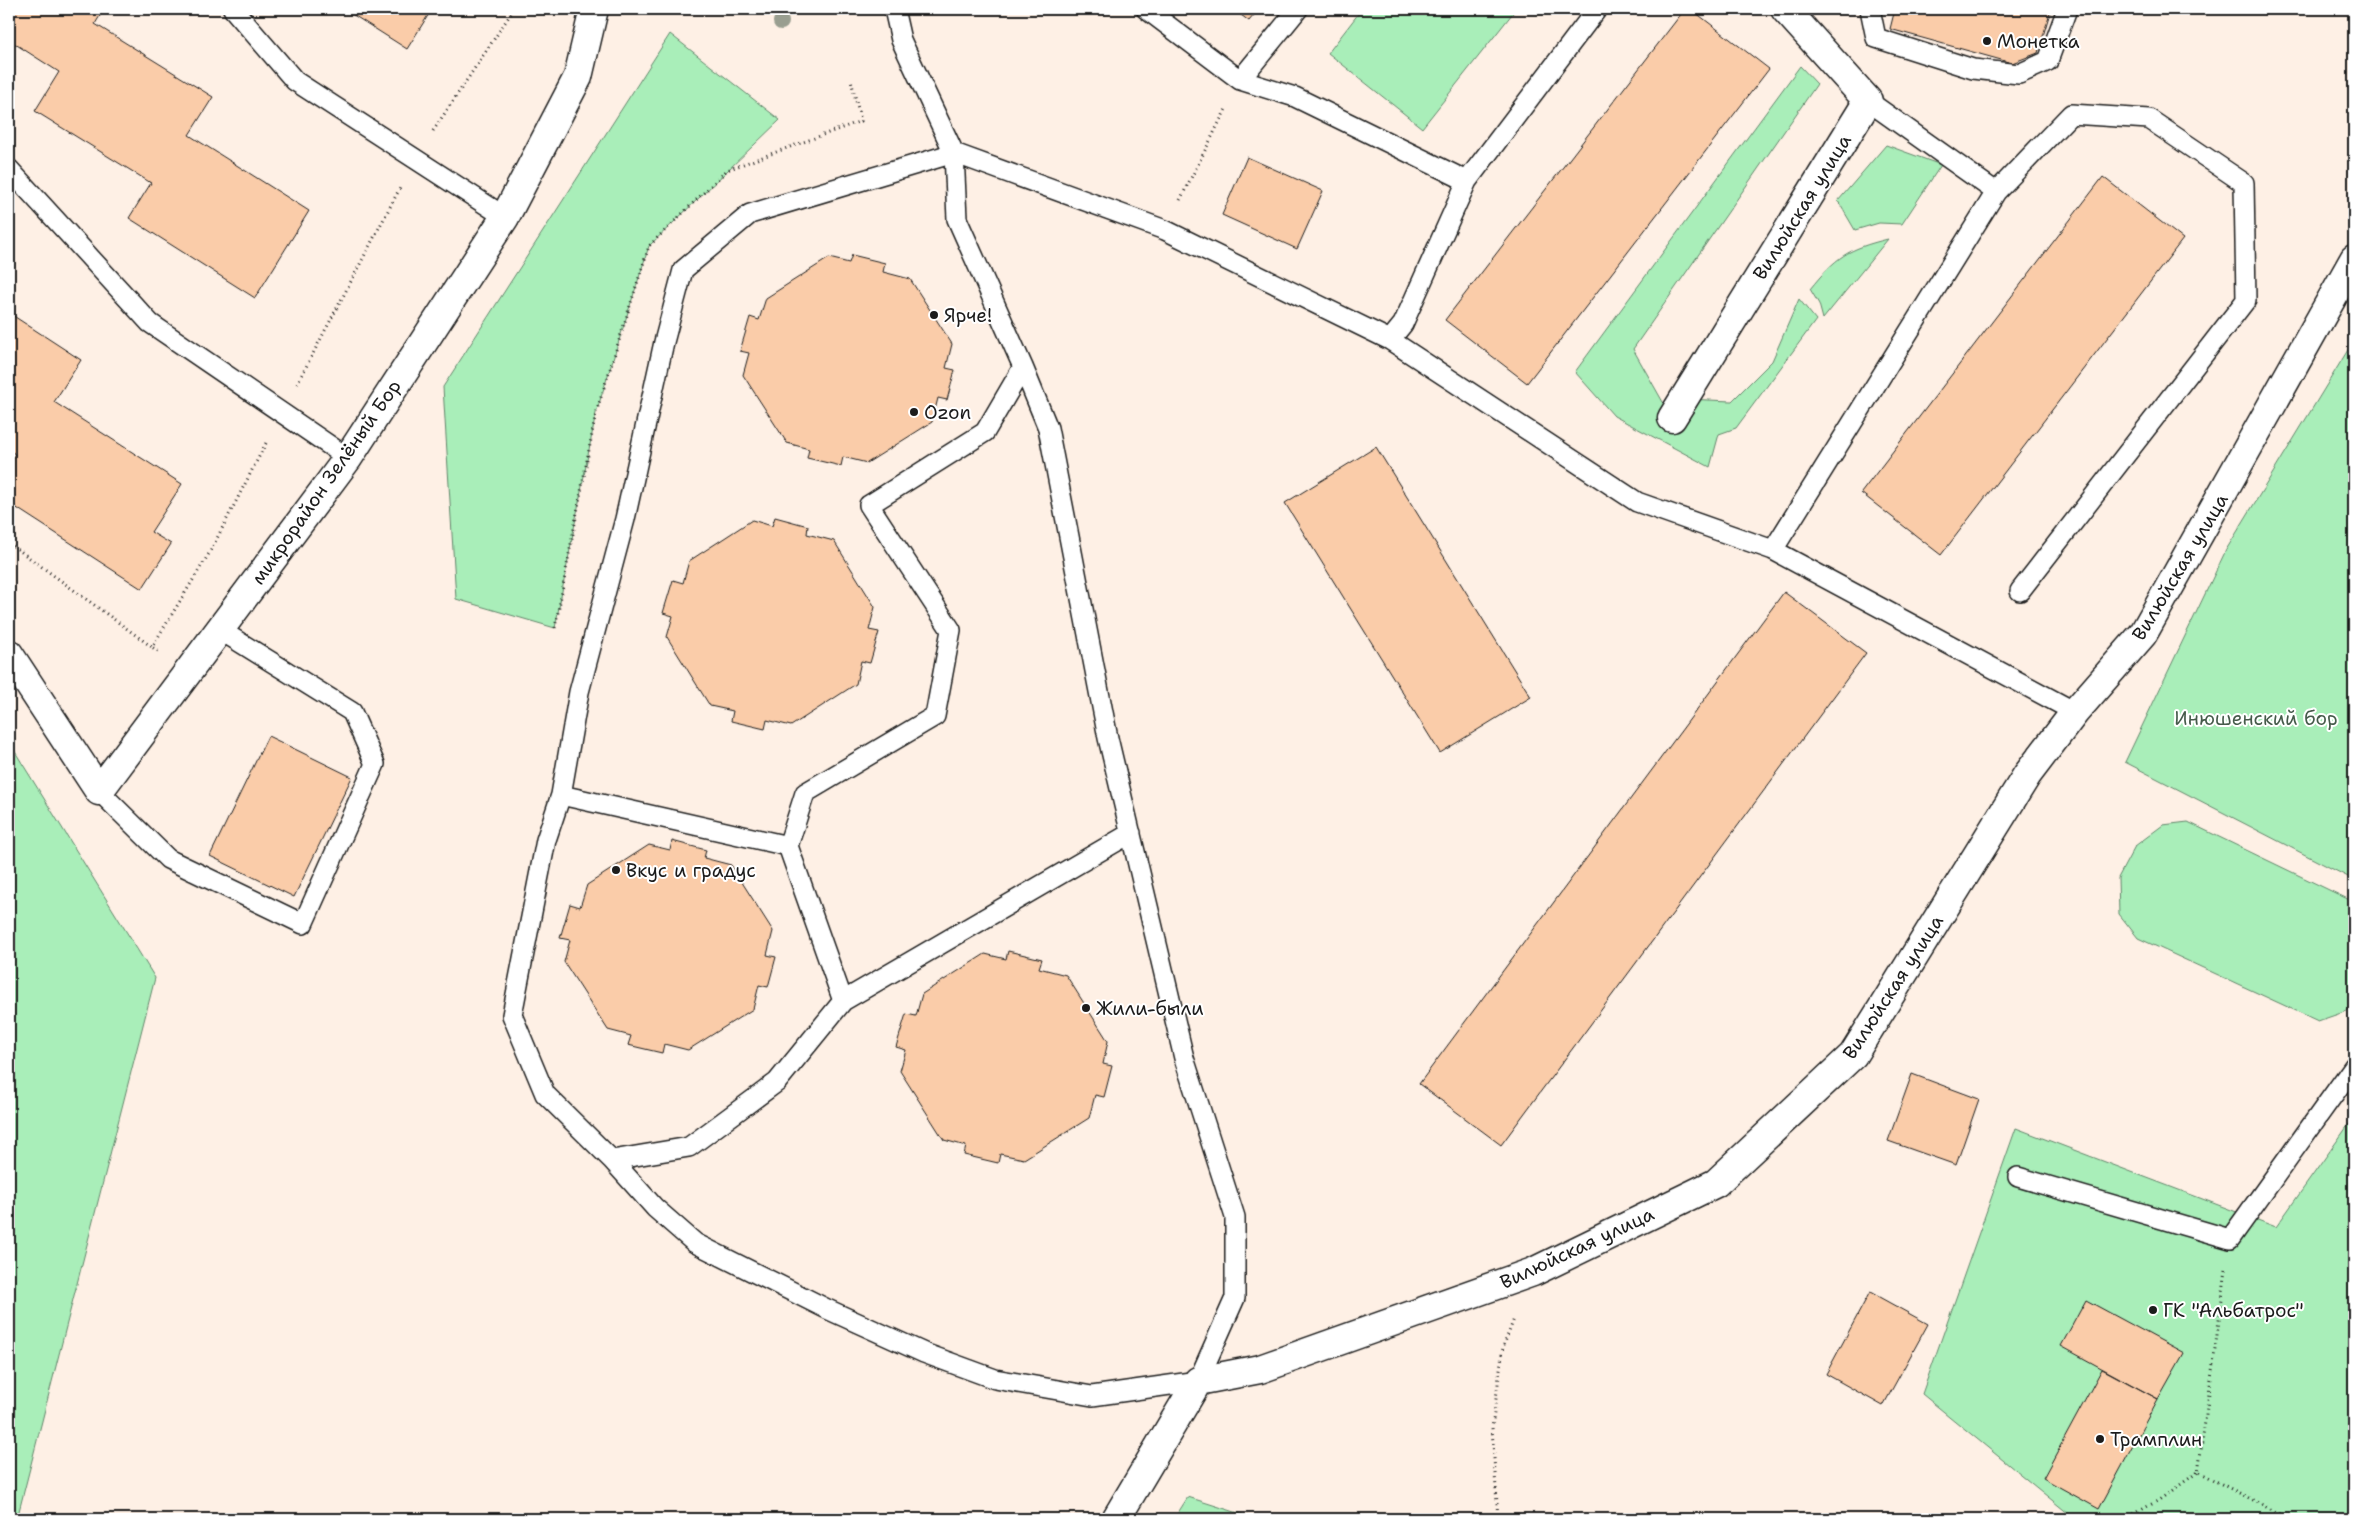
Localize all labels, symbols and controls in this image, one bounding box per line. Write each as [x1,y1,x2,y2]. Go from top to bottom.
place label: Монетка [1997,29,2080,54]
marker: Монетка [1981,35,1993,47]
street label: Вилюйская улица [1747,129,1857,285]
place label: Ярче! [944,303,992,328]
marker: Ярче! [928,309,940,321]
street label: микрорайон Зелёный Бор [246,375,406,589]
place label: Ozon [924,400,971,425]
marker: Ozon [908,406,920,418]
street label: Вилюйская улица [2126,489,2234,645]
park label: Инюшенский бор [2174,706,2338,731]
place label: Вкус и градус [626,858,756,883]
marker: Вкус и градус [610,864,622,876]
street label: Вилюйская улица [1837,910,1949,1064]
place label: Жили-были [1096,996,1204,1021]
marker: Жили-были [1080,1002,1092,1014]
street label: Вилюйская улица [1496,1201,1658,1295]
place label: ГК "Альбатрос" [2163,1298,2304,1323]
marker: ГК "Альбатрос" [2147,1304,2159,1316]
place label: Трамплин [2110,1427,2202,1452]
marker: Трамплин [2094,1433,2106,1445]

